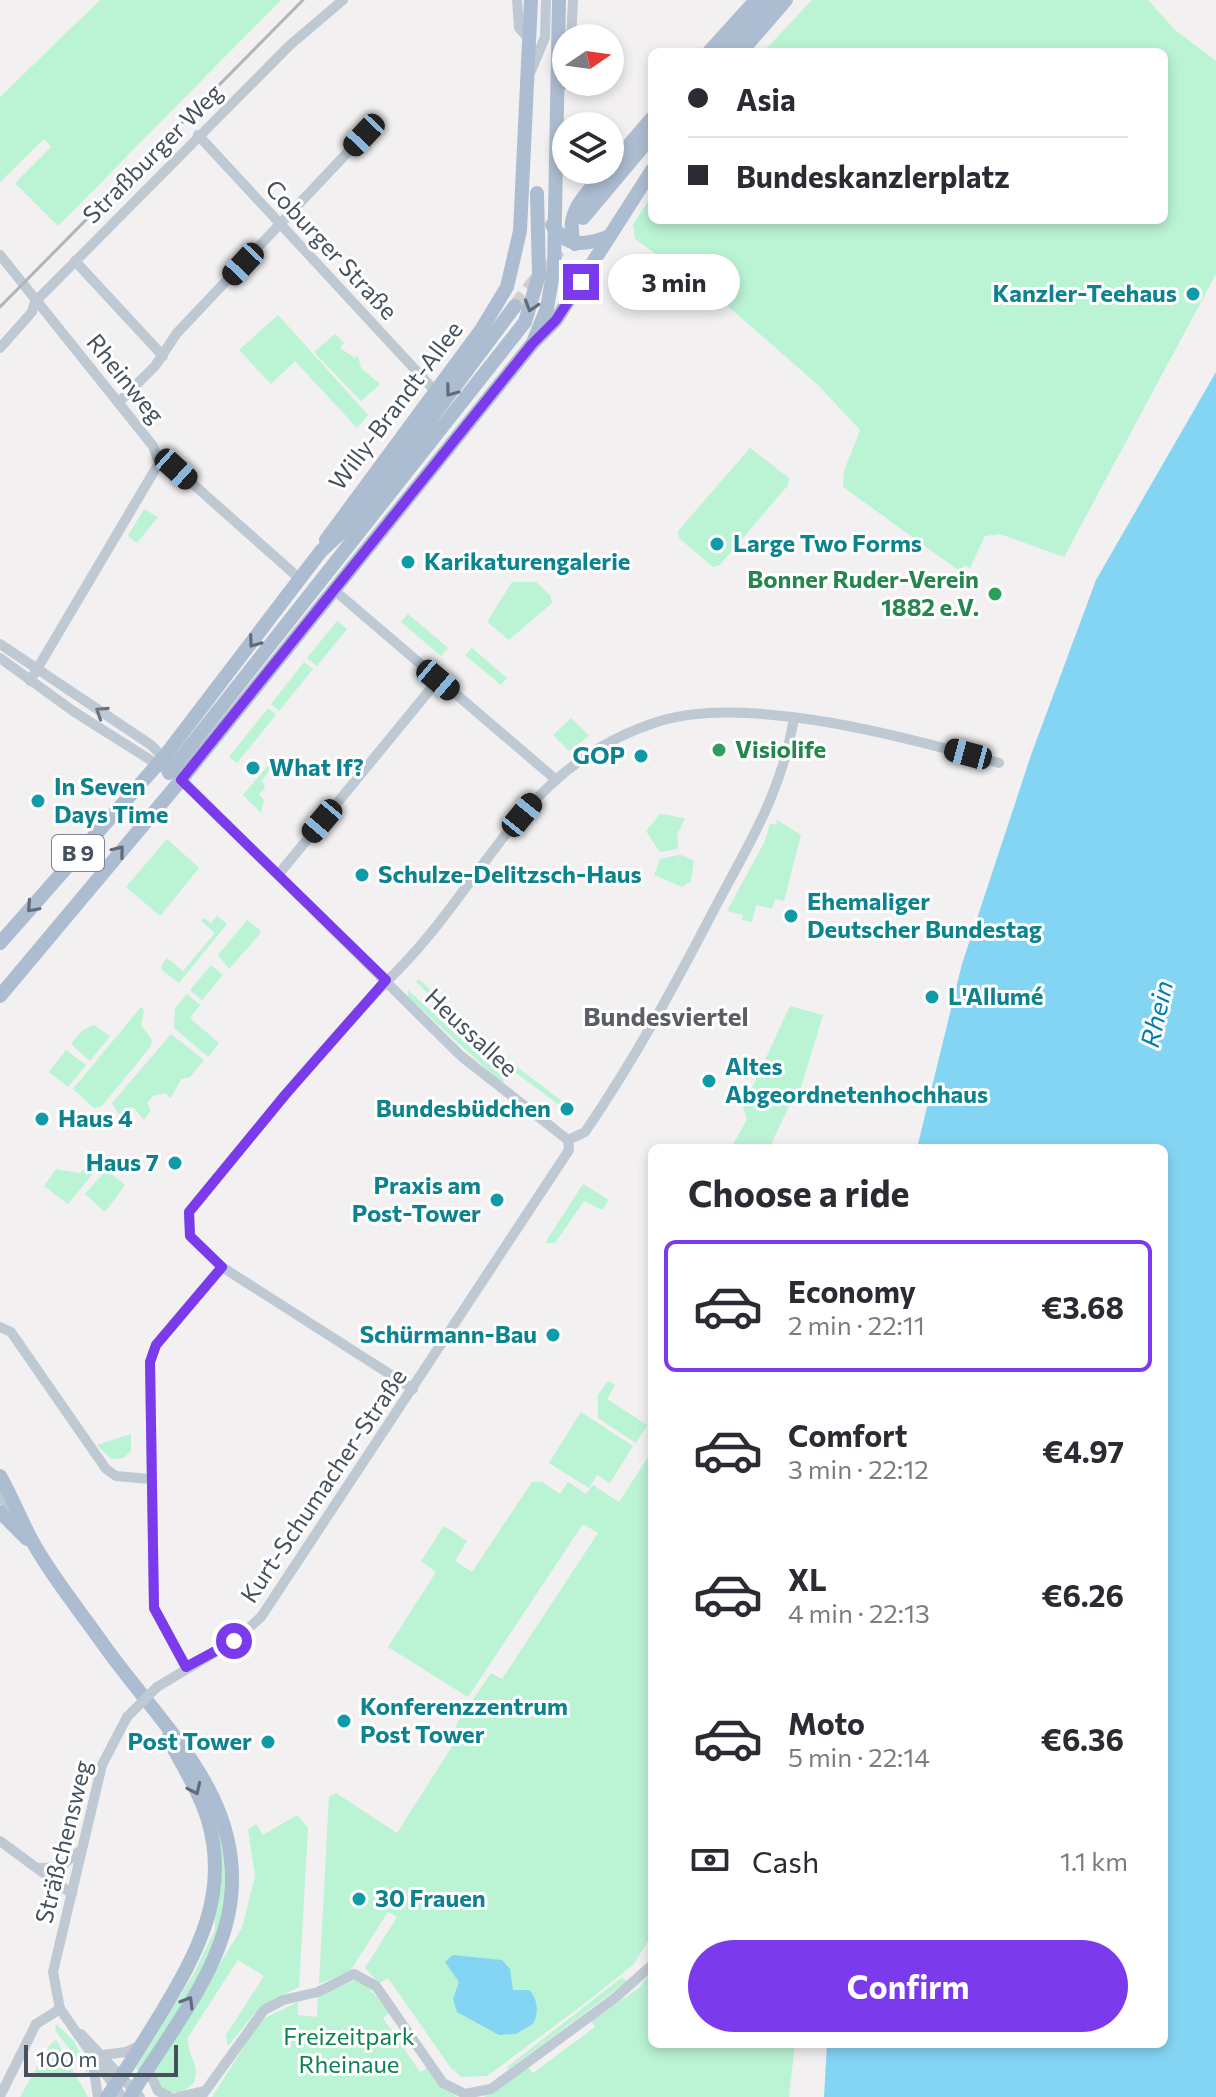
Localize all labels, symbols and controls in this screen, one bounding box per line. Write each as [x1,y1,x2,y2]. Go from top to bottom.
north arrow [552,24,624,96]
map controls [552,24,624,184]
street label: Straßburger Weg [76,77,228,229]
text: Asia [736,80,796,117]
car [339,109,389,161]
button: layers [552,112,624,184]
text: Bundeskanzlerplatz [736,157,1010,194]
street label: Coburger Straße [260,173,404,325]
car [218,238,268,290]
callout: 3 min [609,254,741,310]
route end [563,264,599,300]
text: 3 min [641,266,707,297]
place label: Kanzler-Teehaus [993,278,1177,307]
marker: Kanzler-Teehaus [1184,285,1202,303]
one-way arrow [524,299,540,312]
street label: Willy-Brandt-Allee [322,315,468,495]
street label: Rheinweg [81,328,171,429]
one-way arrow [447,382,461,397]
car [150,444,202,494]
place label: Large Two Forms [733,528,922,557]
marker: Large Two Forms [708,535,726,553]
place label: Karikaturengalerie [424,546,630,575]
marker: Karikaturengalerie [399,553,417,571]
place label: Bonner Ruder-Verein 1882 e.V. [747,564,979,621]
marker: Bonner Ruder-Verein 1882 e.V. [986,585,1004,603]
one-way arrow [249,633,263,647]
car [412,655,464,705]
one-way arrow [95,706,110,721]
place label: Visiolife [735,734,826,763]
car [942,736,994,772]
place label: GOP [572,740,625,769]
marker: Visiolife [710,741,728,759]
marker: GOP [632,747,650,765]
place label: What If? [269,752,364,781]
marker: What If? [244,759,262,777]
place label: In Seven Days Time [54,771,168,828]
car [498,789,546,841]
marker: In Seven Days Time [29,792,47,810]
car [297,795,347,847]
road number: B 9 [52,835,104,871]
one-way arrow [110,845,124,860]
place label: Schulze-Delitzsch-Haus [378,859,642,888]
marker: Schulze-Delitzsch-Haus [353,866,371,884]
place label: Ehemaliger Deutscher Bundestag [807,886,1042,943]
one-way arrow [27,898,42,913]
marker: Ehemaliger Deutscher Bundestag [782,907,800,925]
water label: Rhein [1133,977,1178,1050]
place label: L'Allumé [948,981,1043,1010]
street label: Heussallee [420,982,524,1082]
marker: L'Allumé [923,988,941,1006]
district label: Bundesviertel [583,1000,749,1031]
place label: Altes Abgeordnetenhochhaus [725,1051,988,1108]
marker: Altes Abgeordnetenhochhaus [700,1072,718,1090]
place label: Bundesbüdchen [376,1093,551,1122]
marker: Bundesbüdchen [558,1100,576,1118]
place label: Haus 4 [58,1103,133,1132]
marker: Haus 4 [33,1110,51,1128]
place label: Haus 7 [86,1147,159,1176]
marker: Haus 7 [166,1154,184,1172]
place label: Praxis am Post-Tower [352,1170,481,1227]
text: Choose a ride [688,1170,909,1214]
marker: Praxis am Post-Tower [488,1191,506,1209]
icon: car [692,1270,764,1342]
text: Economy [788,1272,916,1309]
text: €3.68 [1041,1288,1124,1325]
text: 2 min · 22:11 [788,1309,925,1340]
place label: Schürmann-Bau [360,1319,537,1348]
marker: Schürmann-Bau [544,1326,562,1344]
street label: Kurt-Schumacher-Straße [234,1363,412,1608]
icon: car [692,1414,764,1486]
text: Comfort [788,1416,907,1453]
text: €4.97 [1042,1432,1124,1469]
text: 3 min · 22:12 [788,1453,929,1484]
icon: car [692,1558,764,1630]
text: XL [788,1560,827,1597]
text: €6.26 [1041,1576,1124,1613]
text: 4 min · 22:13 [788,1597,930,1628]
route start [216,1623,252,1659]
place label: Konferenzzentrum Post Tower [360,1691,568,1748]
icon: car [692,1702,764,1774]
text: Moto [788,1704,865,1741]
marker: Konferenzzentrum Post Tower [335,1712,353,1730]
text: €6.36 [1041,1720,1124,1757]
place label: Post Tower [127,1726,252,1755]
marker: Post Tower [259,1733,277,1751]
text: 5 min · 22:14 [788,1741,930,1772]
street label: Sträßchensweg [28,1757,97,1926]
one-way arrow [185,1780,201,1795]
icon: cash [688,1838,732,1882]
text: Cash [752,1842,819,1879]
text: 1.1 km [1060,1845,1128,1876]
place label: 30 Frauen [375,1883,486,1912]
marker: 30 Frauen [350,1890,368,1908]
button: Confirm [688,1940,1128,2032]
one-way arrow [178,1996,194,2011]
park label: Freizeitpark Rheinaue [283,2021,415,2078]
scale bar [24,2041,178,2077]
text: 100 m [36,2045,98,2072]

